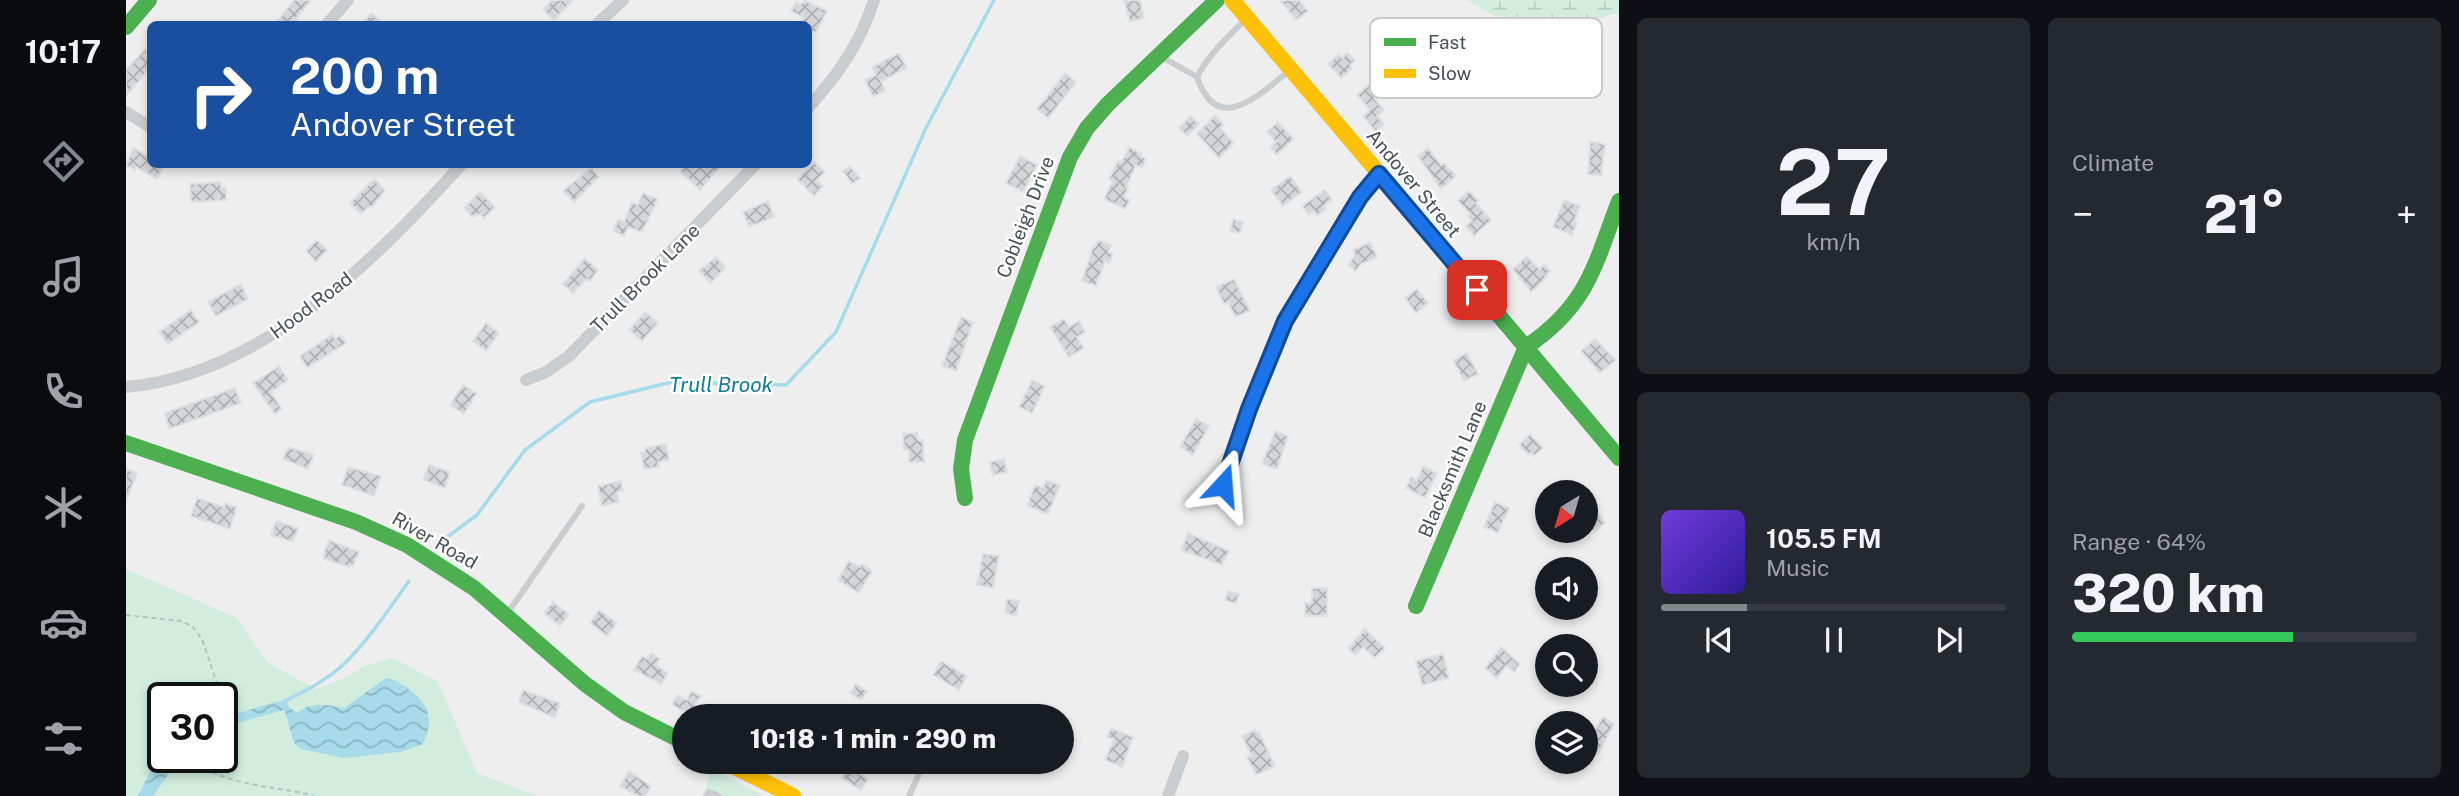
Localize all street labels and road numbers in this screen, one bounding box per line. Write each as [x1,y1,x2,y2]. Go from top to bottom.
street label: Andover Street [1362,125,1466,241]
street label: Cobleigh Drive [992,153,1058,281]
street label: Trull Brook Lane [586,219,704,337]
street label: Hood Road [266,267,356,343]
street label: Blacksmith Lane [1413,397,1491,541]
street label: River Road [389,507,481,573]

